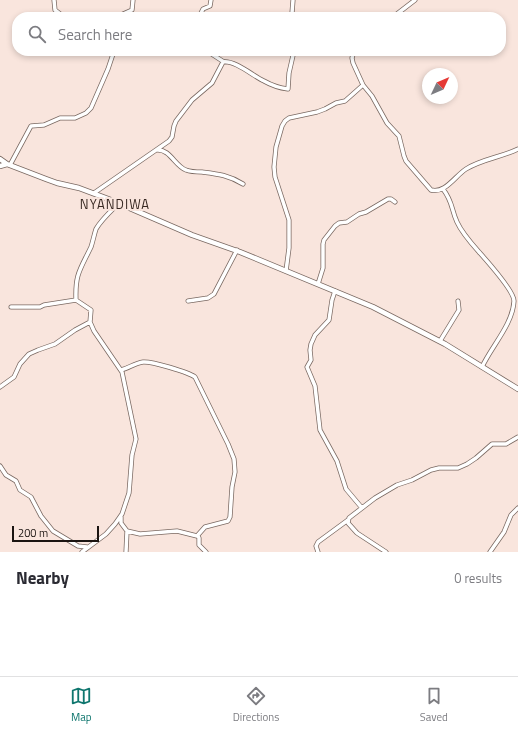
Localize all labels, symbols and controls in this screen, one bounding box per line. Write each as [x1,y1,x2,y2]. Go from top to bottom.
search box [12,12,506,56]
icon: search [26,23,48,45]
text: Search here [58,23,132,46]
north arrow [422,68,458,104]
district label: NYANDIWA [80,194,150,214]
scale bar [12,524,99,543]
text: 200 m [18,525,48,541]
text: Nearby [16,565,69,591]
text: 0 results [454,568,502,588]
tab: Map [70,685,92,725]
tab: Directions [233,685,279,725]
tab: Saved [420,685,448,725]

